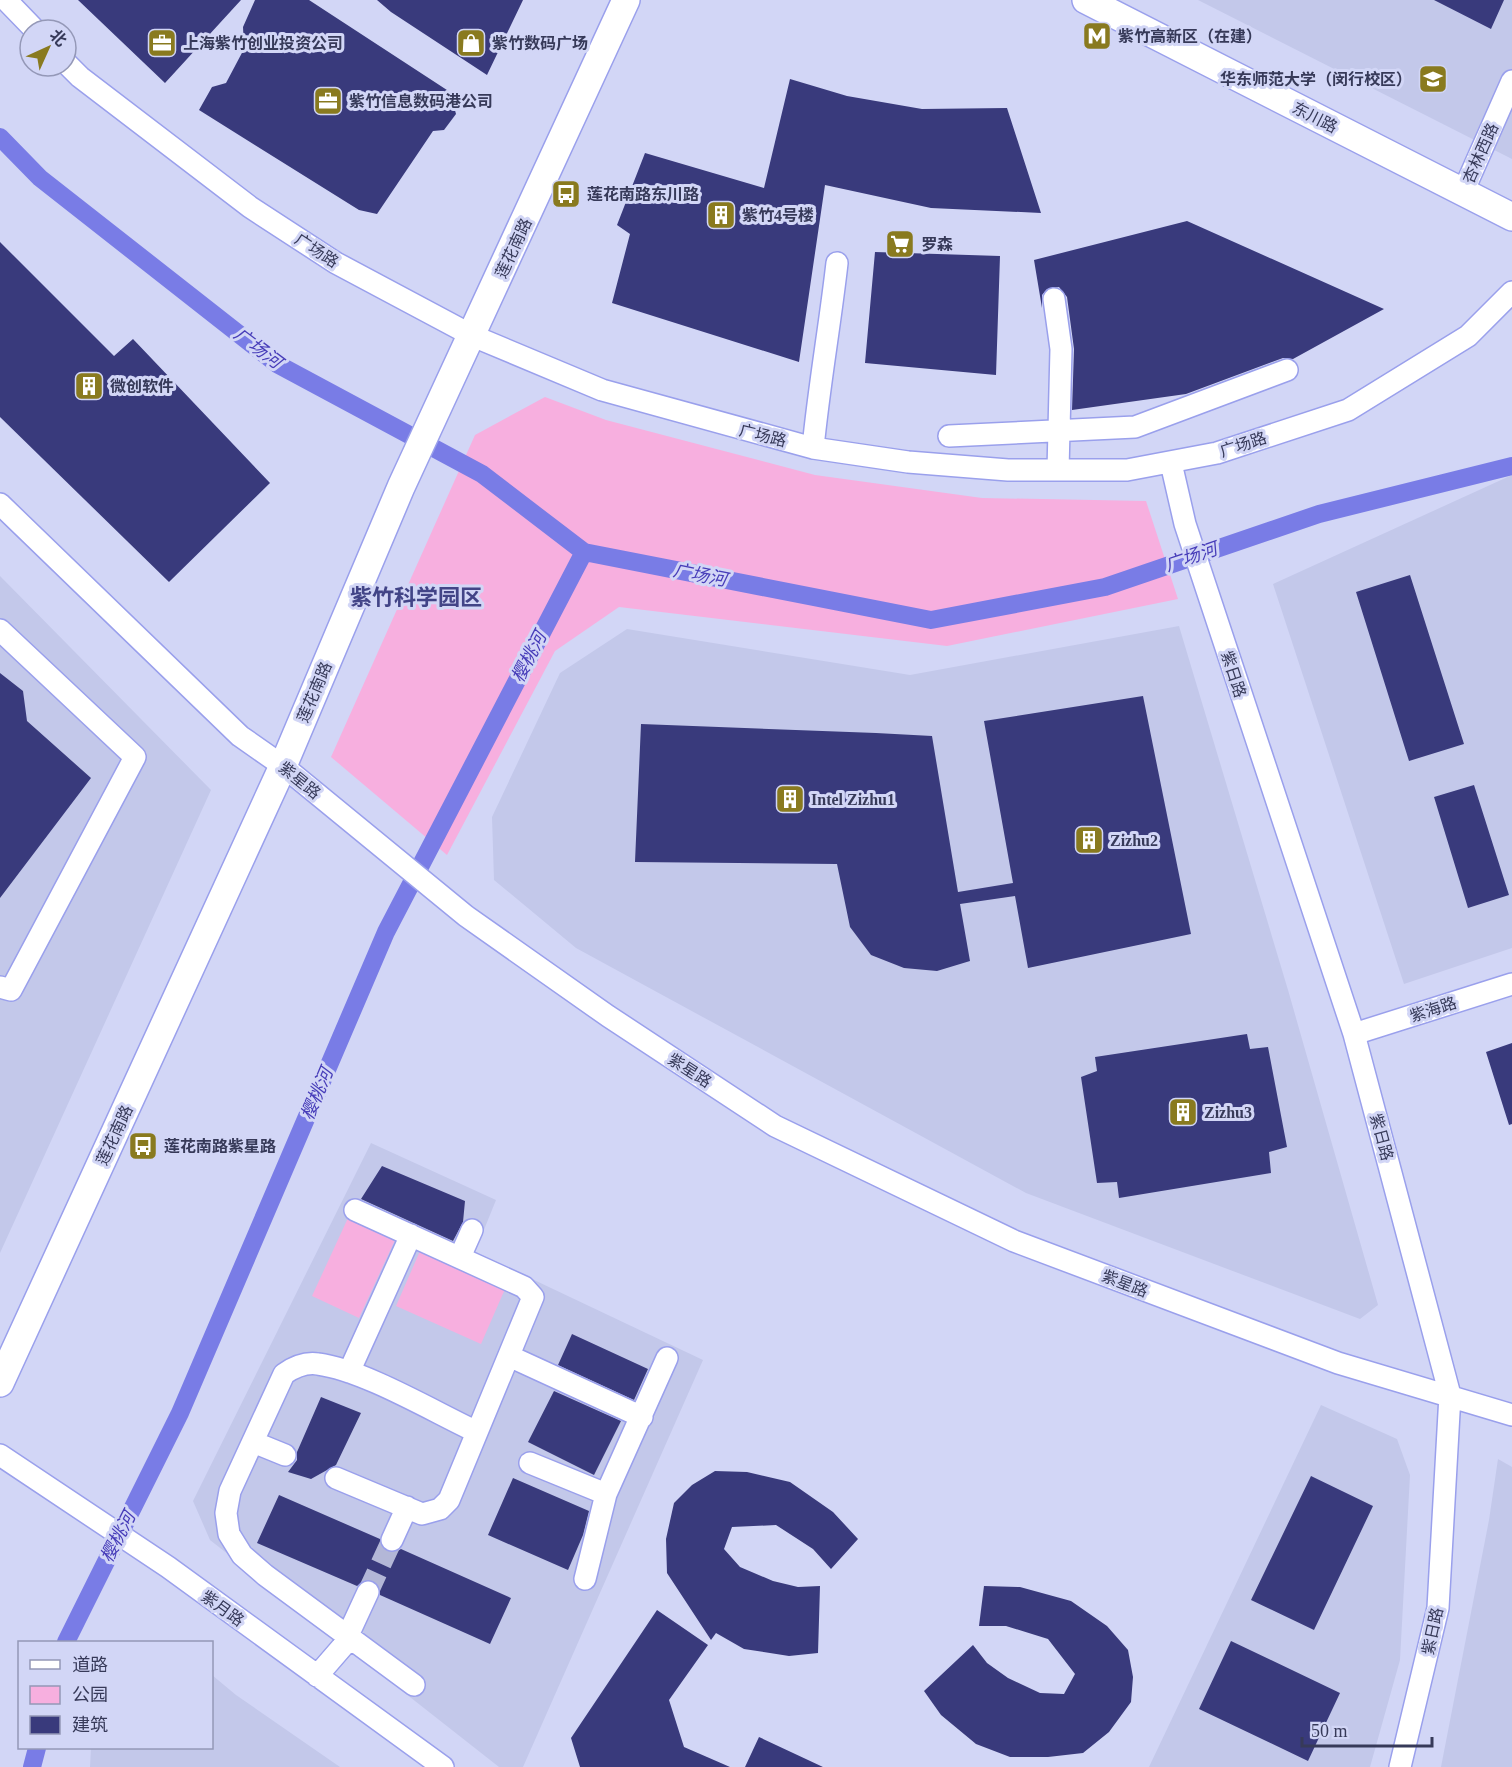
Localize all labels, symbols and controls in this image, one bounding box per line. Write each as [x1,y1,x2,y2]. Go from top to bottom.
north arrow [18,18,78,78]
metro station icon: 紫竹高新区（在建） [1081,20,1113,52]
text: 北 [47,26,70,49]
office icon: 上海紫竹创业投资公司 [146,27,178,59]
shop icon: 紫竹数码广场 [455,27,487,59]
place label: 紫竹高新区（在建） [1118,28,1262,45]
place label: 上海紫竹创业投资公司 [183,35,343,52]
place label: 紫竹数码广场 [492,35,588,52]
school or university icon: 华东师范大学（闵行校区） [1417,63,1449,95]
place label: 华东师范大学（闵行校区） [1220,70,1412,88]
office icon: 紫竹信息数码港公司 [312,85,344,117]
place label: 紫竹信息数码港公司 [349,93,493,110]
street label: 东川路 [1290,99,1340,136]
street label: 杏林西路 [1460,121,1501,186]
bus stop icon: 莲花南路东川路 [550,178,582,210]
place label: 莲花南路东川路 [587,186,699,203]
building icon: 紫竹4号楼 [705,199,737,231]
place label: 紫竹4号楼 [742,207,814,224]
street label: 莲花南路 [492,216,535,281]
supermarket icon: 罗森 [884,228,916,260]
street label: 广场路 [292,230,341,271]
place label: 罗森 [921,236,953,253]
water label: 广场河 [230,324,288,374]
building icon: 微创软件 [73,370,105,402]
place label: 微创软件 [110,377,174,395]
street label: 广场路 [738,421,788,450]
street label: 广场路 [1218,429,1269,460]
water label: 广场河 [1162,538,1223,575]
water label: 广场河 [672,560,731,591]
district label: 紫竹科学园区 [350,585,482,610]
water label: 樱桃河 [508,626,552,686]
street label: 紫日路 [1218,649,1249,700]
street label: 莲花南路 [294,659,335,725]
street label: 紫星路 [276,759,324,802]
building icon: Intel Zizhu1 [774,783,806,815]
place label: Intel Zizhu1 [811,791,895,808]
building icon: Zizhu2 [1073,824,1105,856]
place label: Zizhu2 [1110,832,1158,849]
street label: 紫海路 [1408,994,1459,1025]
street label: 紫星路 [665,1050,714,1091]
water label: 樱桃河 [297,1062,338,1123]
building icon: Zizhu3 [1167,1096,1199,1128]
street label: 莲花南路 [93,1103,136,1168]
place label: Zizhu3 [1204,1104,1252,1121]
street label: 紫日路 [1367,1112,1396,1163]
bus stop icon: 莲花南路紫星路 [127,1130,159,1162]
place label: 莲花南路紫星路 [164,1138,276,1155]
street label: 紫星路 [1099,1267,1150,1300]
water label: 樱桃河 [97,1506,141,1566]
street label: 紫月路 [198,1587,247,1629]
street label: 紫日路 [1419,1606,1446,1656]
legend [18,1641,213,1749]
text: 道路 [72,1655,108,1675]
text: 公园 [72,1685,108,1705]
scale bar [1302,1710,1432,1748]
text: 建筑 [72,1715,108,1735]
text: 50 m [1311,1721,1348,1741]

